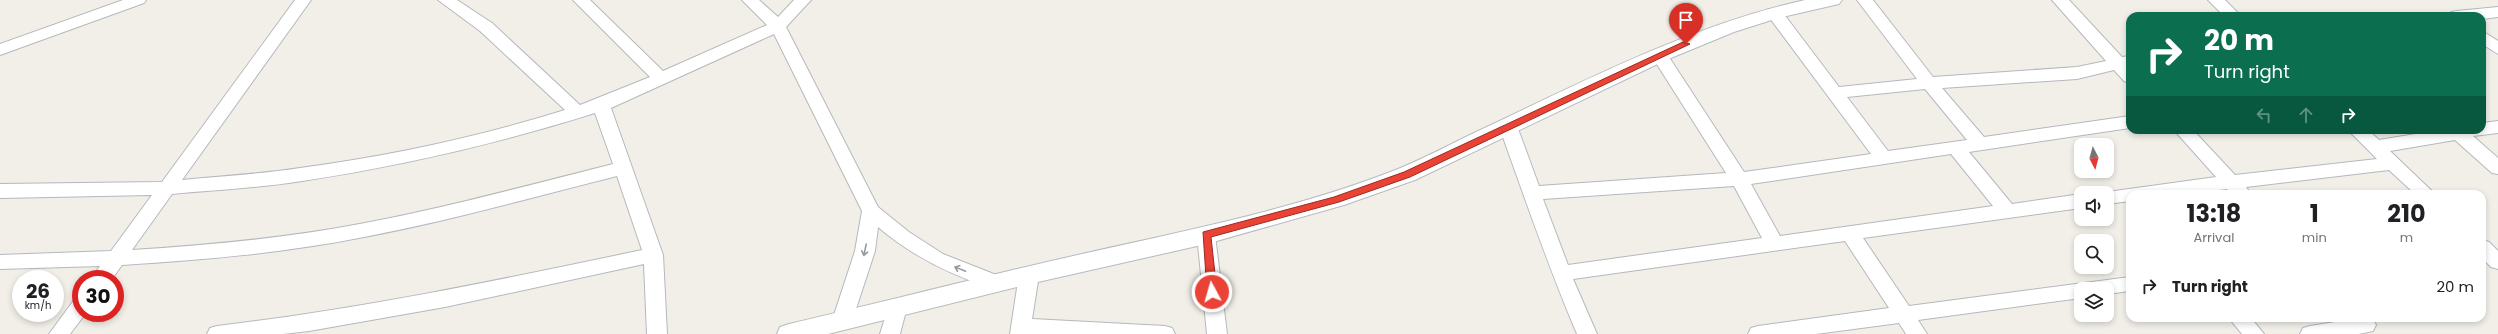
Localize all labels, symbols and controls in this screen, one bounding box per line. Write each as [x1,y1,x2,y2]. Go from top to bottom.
pin [1669,3,1703,44]
icon: arrive [1675,9,1697,31]
text: 20 m [2204,21,2274,60]
icon: right [2138,28,2190,80]
text: Turn right [2204,59,2290,84]
icon: left [2253,104,2275,126]
icon: ahead [2295,104,2317,126]
icon: right [2337,104,2359,126]
north arrow [2074,138,2114,178]
map controls [2074,138,2114,322]
button: sound [2074,186,2114,226]
text: 13:18 [2186,197,2241,230]
text: 1 [2310,197,2319,230]
text: 210 [2387,197,2426,230]
text: Arrival [2193,228,2234,247]
text: min [2302,228,2327,247]
text: m [2400,228,2413,247]
button: search [2074,234,2114,274]
one-way arrow [861,243,869,256]
one-way arrow [955,264,967,272]
speed limit sign: 30 [72,270,124,322]
position arrow [1191,271,1233,313]
icon: right [2138,275,2160,297]
text: Turn right [2172,276,2248,297]
text: 20 m [2436,276,2474,297]
text: 26 [26,277,50,305]
button: layers [2074,282,2114,322]
text: km/h [25,298,51,313]

